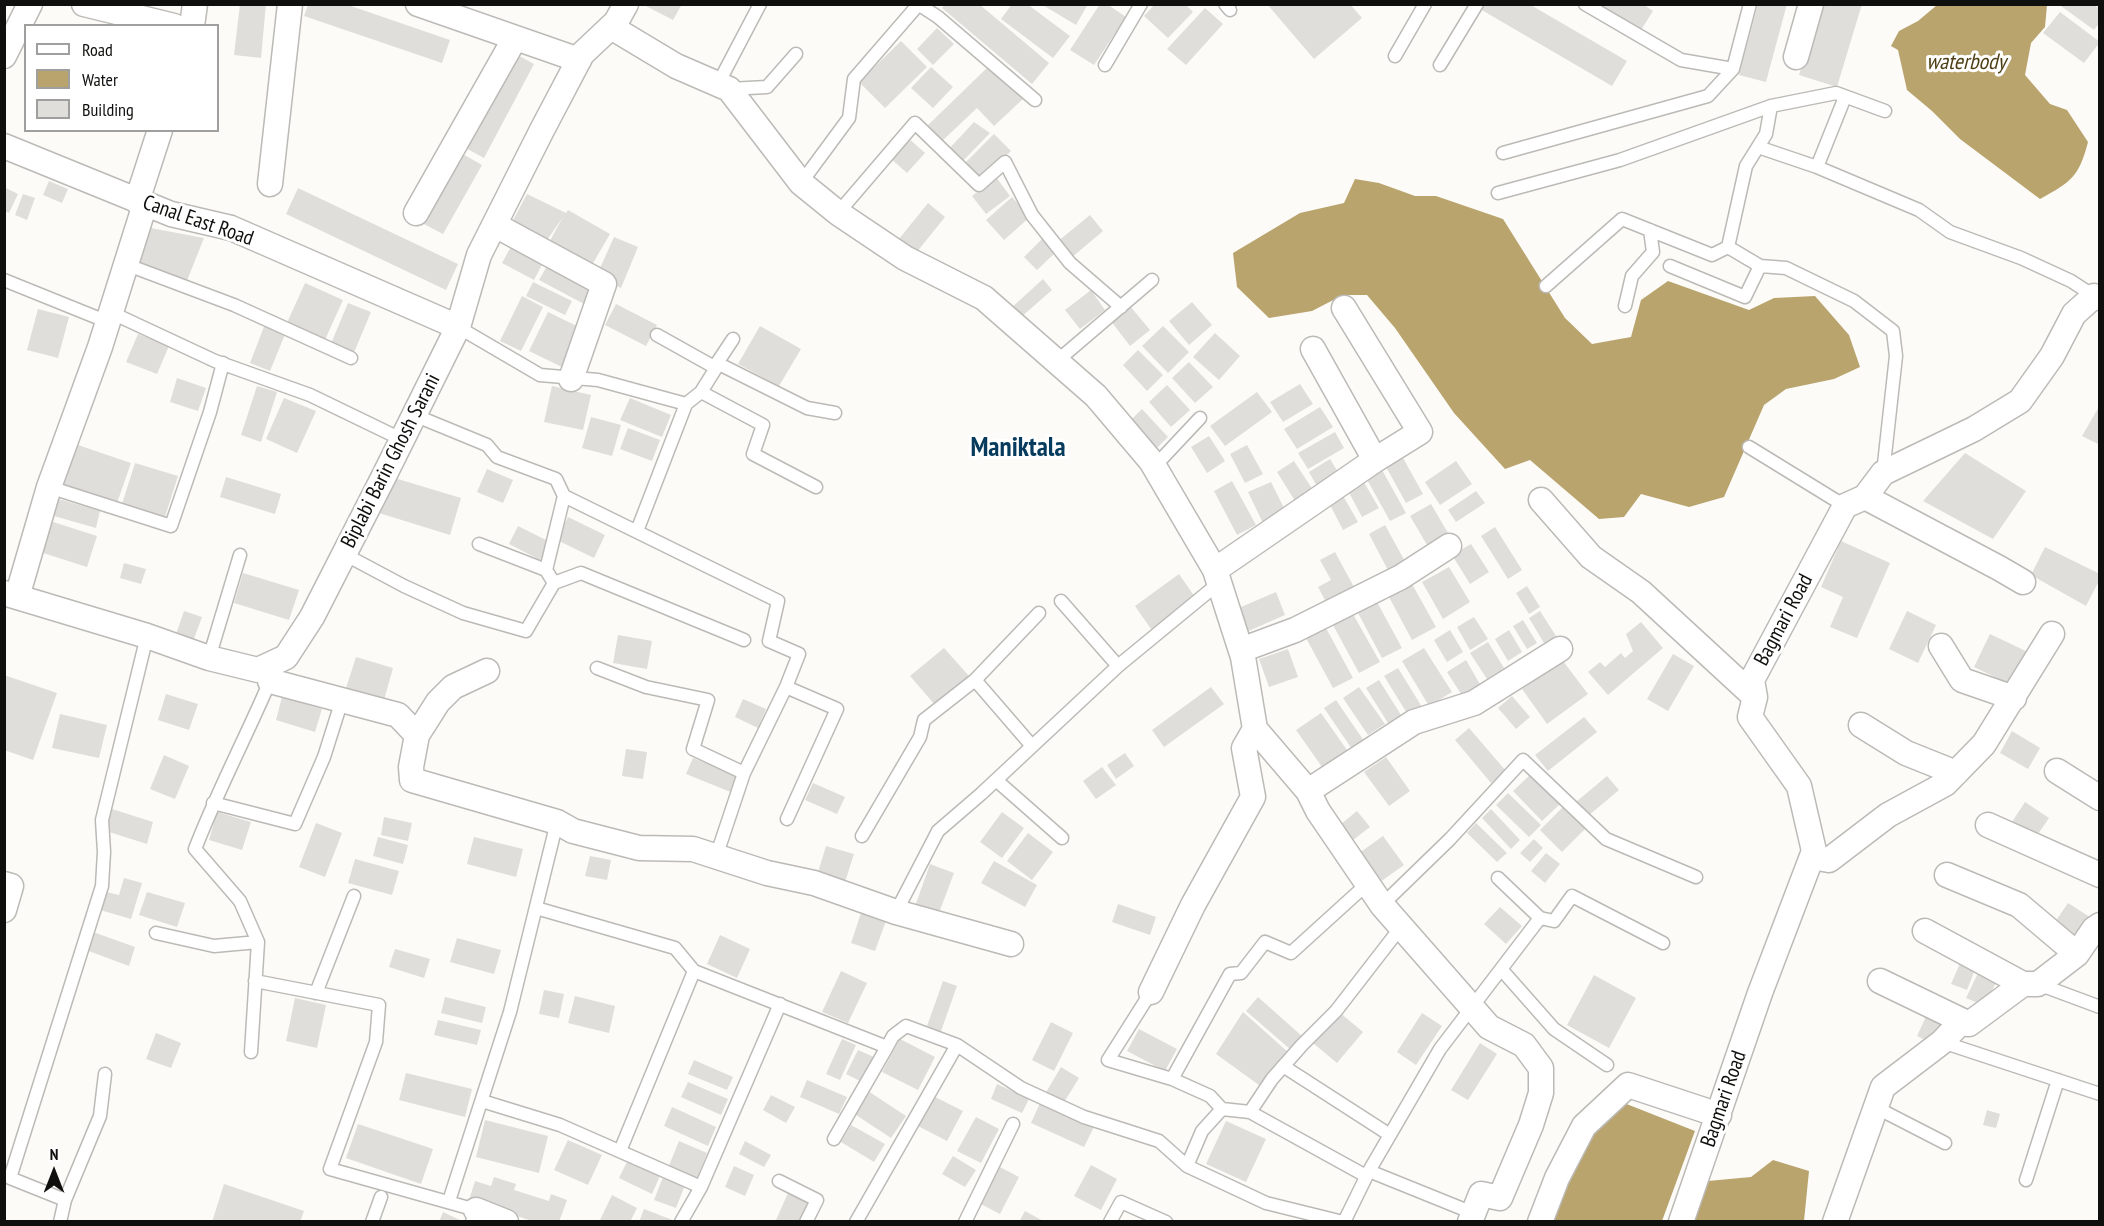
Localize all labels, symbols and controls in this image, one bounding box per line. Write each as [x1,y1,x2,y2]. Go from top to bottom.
legend [24,24,219,132]
text: Road [82,38,113,61]
water label: waterbody [1926,50,2006,76]
text: Water [82,68,118,91]
text: Building [82,98,134,121]
street label: Canal East Road [139,190,257,252]
street label: Biplabi Barin Ghosh Sarani [336,370,446,552]
district label: Maniktala [970,432,1066,464]
street label: Bagmari Road [1749,570,1819,670]
street label: Bagmari Road [1696,1048,1752,1150]
north arrow [24,1142,84,1202]
text: N [50,1144,58,1164]

